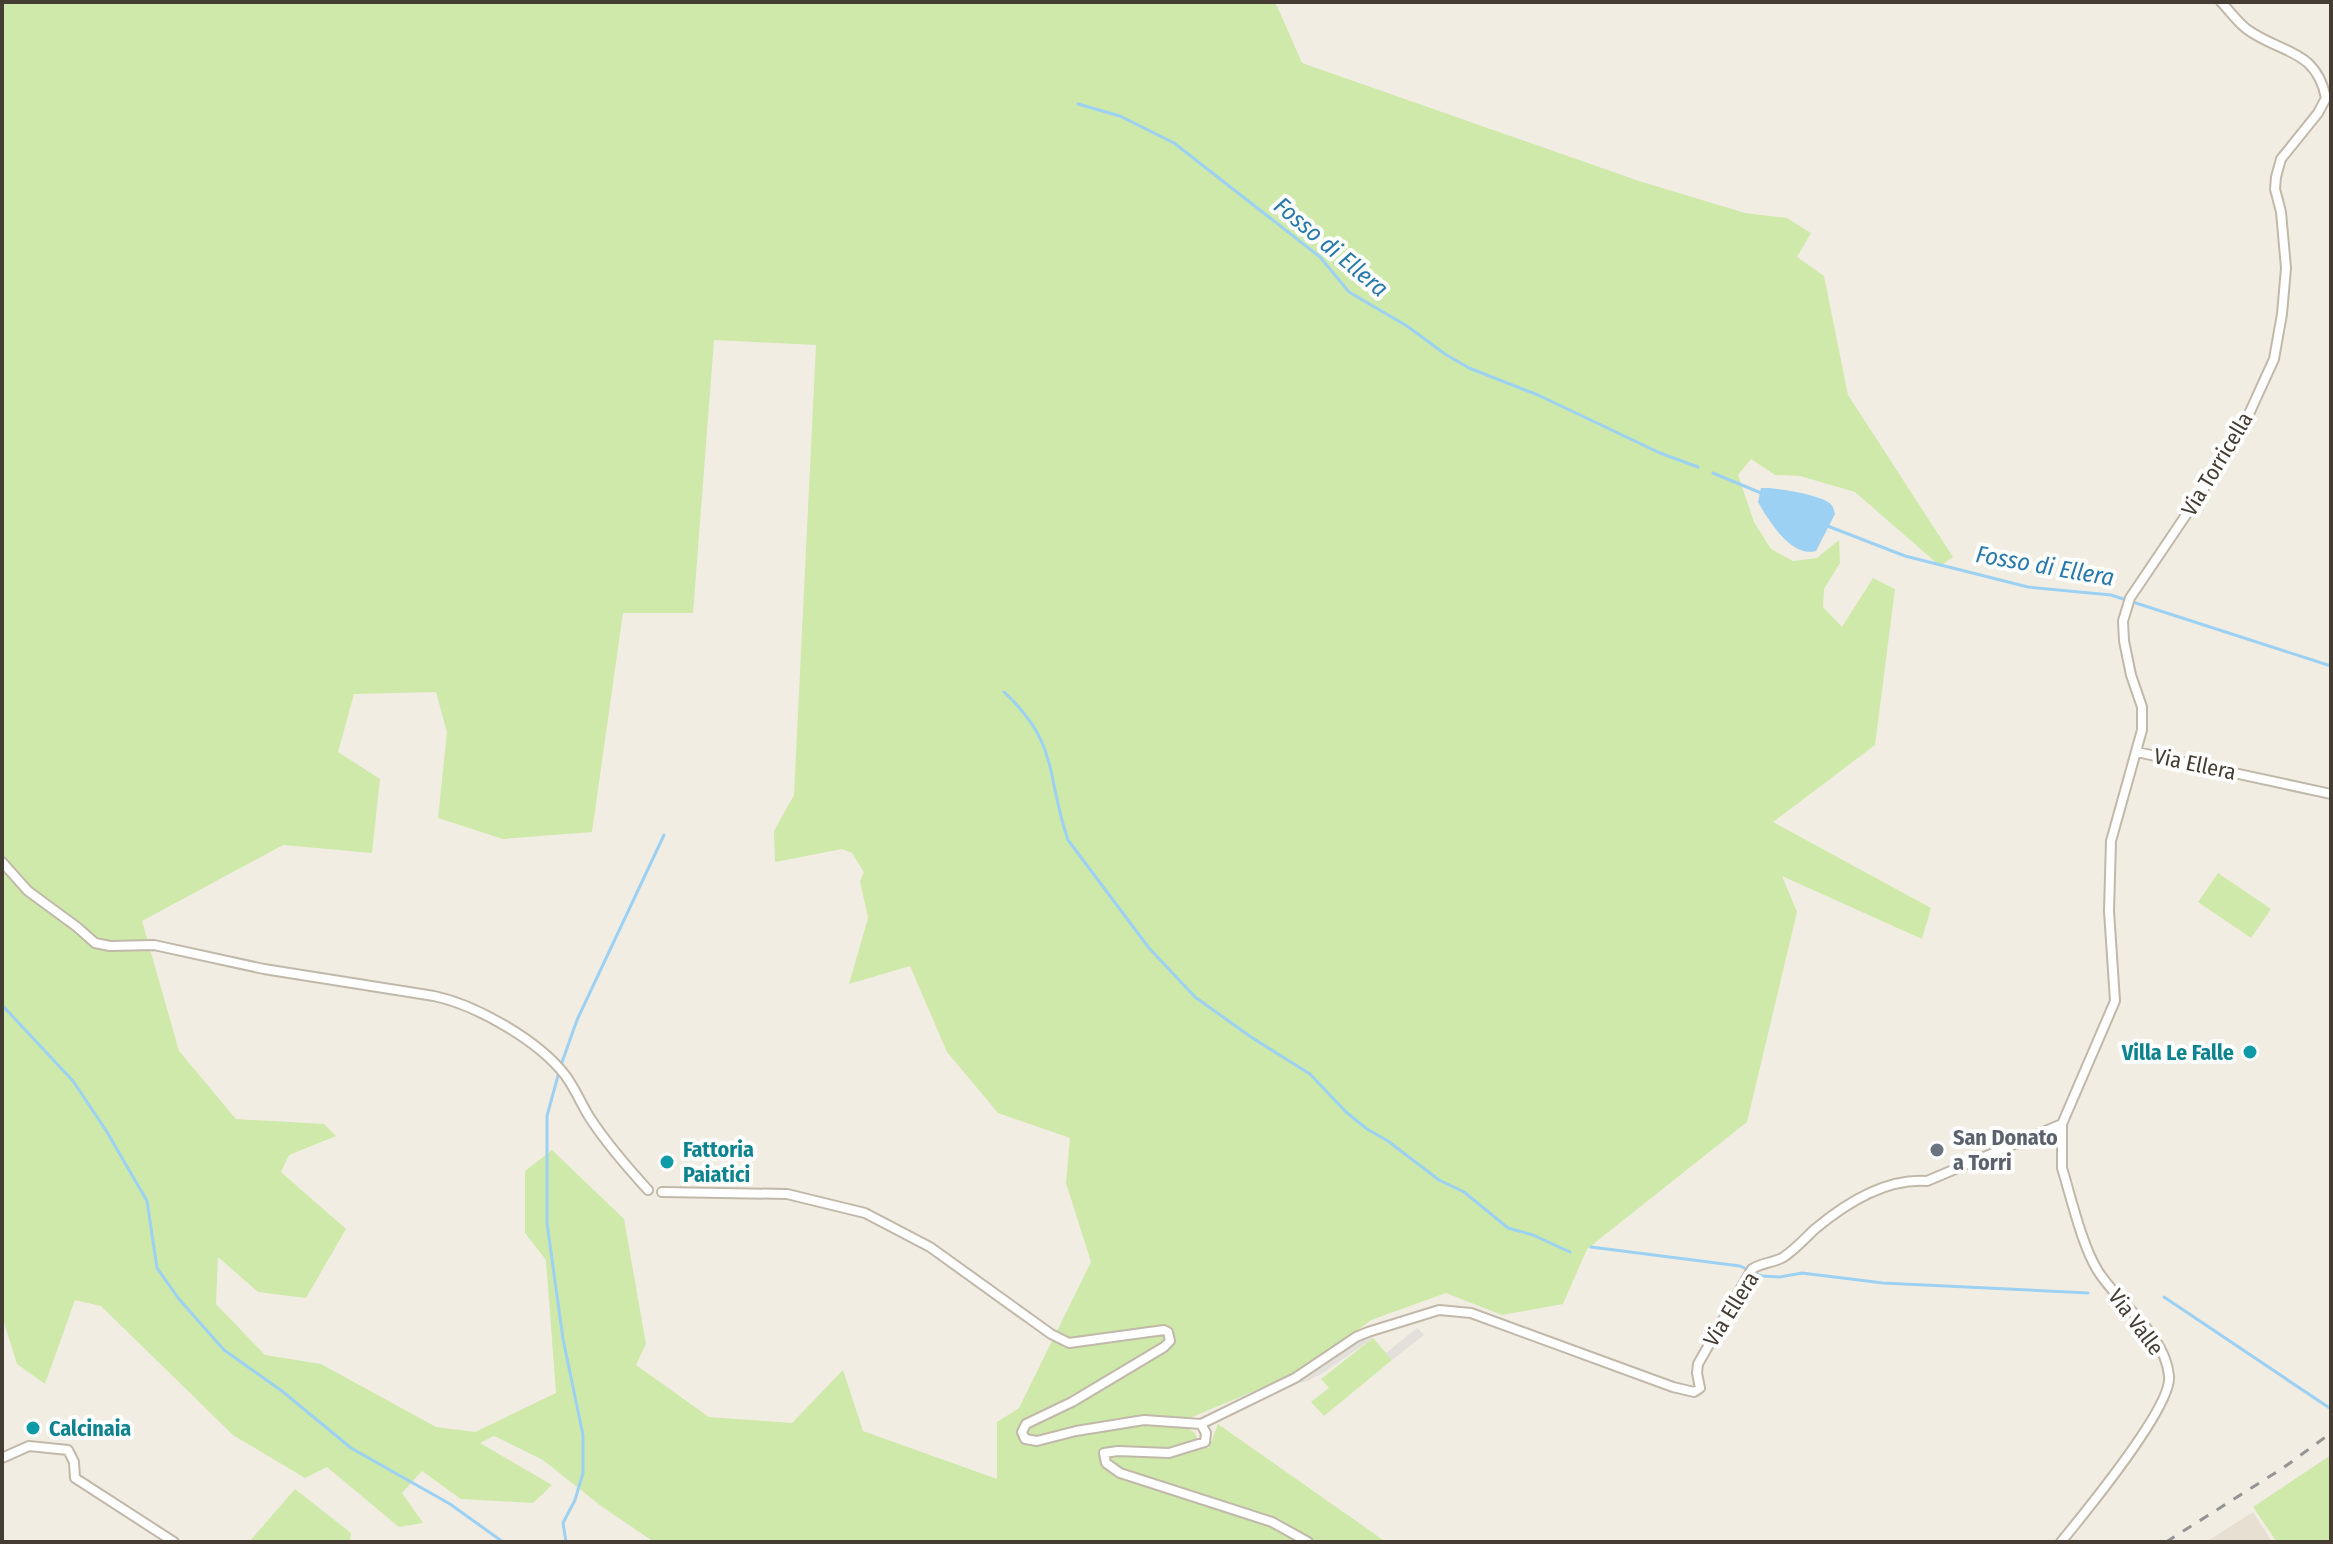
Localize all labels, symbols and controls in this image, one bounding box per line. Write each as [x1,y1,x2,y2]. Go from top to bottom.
water label: Fosso di Ellera [1268,191,1394,303]
street label: Via Torricella [2175,407,2259,521]
water label: Fosso di Ellera [1974,540,2116,592]
street label: Via Ellera [2152,742,2238,786]
place label: Villa Le Falle [2121,1039,2234,1066]
marker: Villa Le Falle [2241,1043,2259,1061]
place label: San Donato a Torri [1953,1124,2058,1176]
place label: Fattoria Paiatici [683,1136,754,1188]
marker: San Donato a Torri [1928,1141,1946,1159]
marker: Fattoria Paiatici [658,1153,676,1171]
street label: Via Ellera [1698,1267,1764,1351]
street label: Via Valle [2102,1284,2170,1360]
place label: Calcinaia [49,1415,131,1442]
marker: Calcinaia [24,1419,42,1437]

